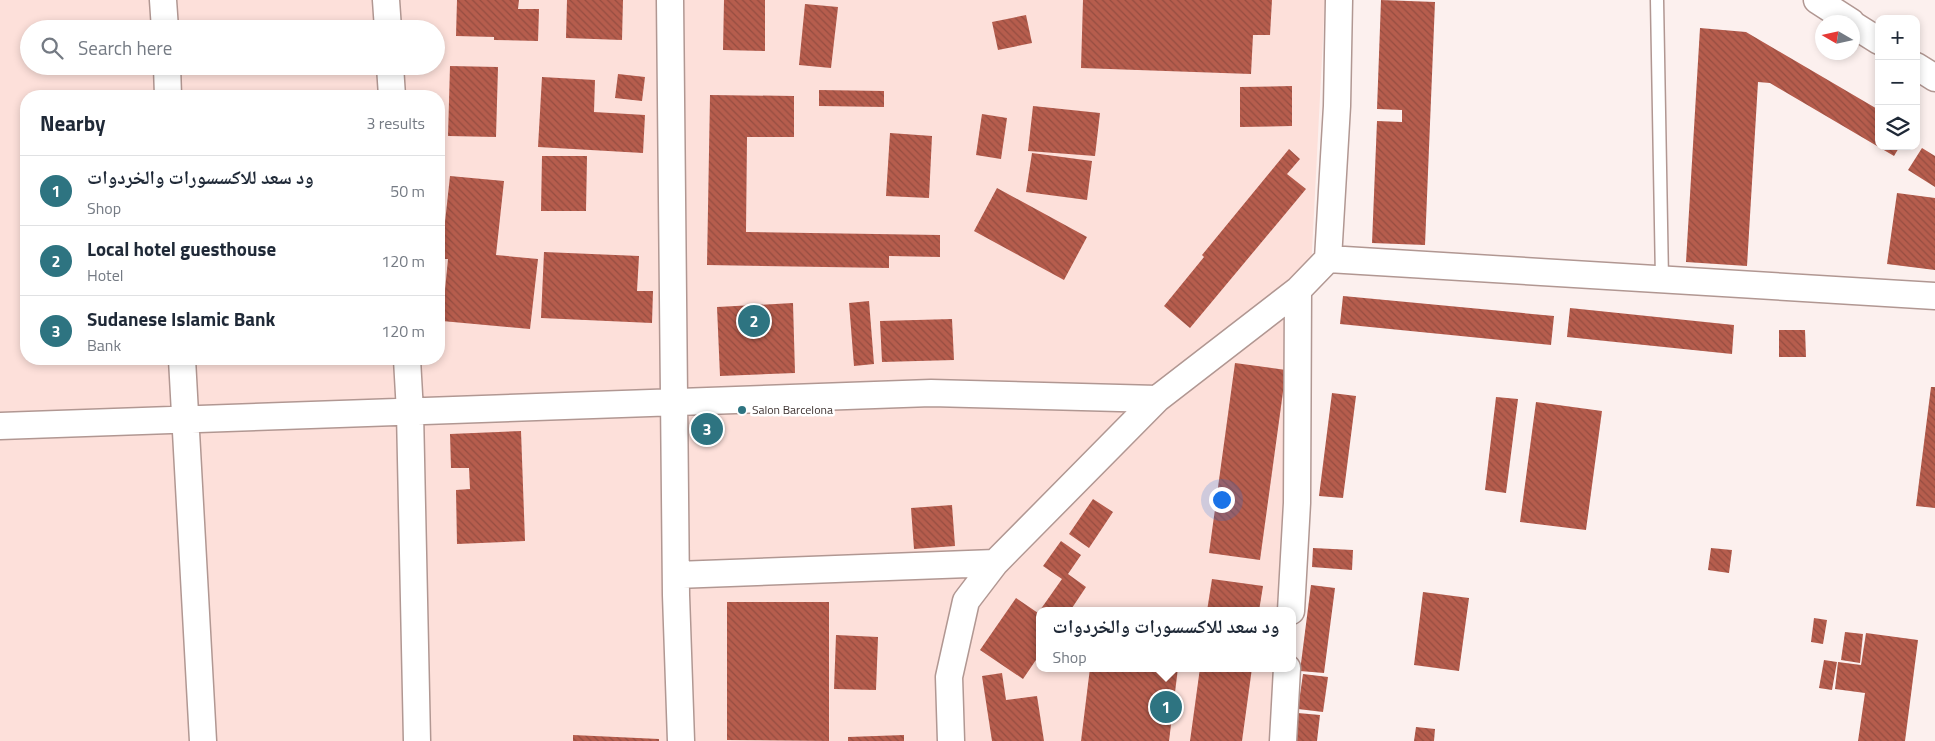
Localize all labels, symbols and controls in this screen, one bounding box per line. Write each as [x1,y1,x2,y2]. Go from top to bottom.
north arrow [1815,15,1860,60]
map controls [1875,15,1920,150]
button: + [1875,15,1920,60]
search box [20,20,445,75]
text: Search here [78,33,172,62]
icon: search [38,34,66,62]
button: − [1875,60,1920,105]
button: layers [1875,105,1920,150]
text: Nearby [40,107,105,139]
text: 3 results [366,111,425,135]
text: ود سعد للاكسسورات والخردوات [87,162,314,191]
text: 1 [52,179,60,203]
text: 50 m [390,179,425,203]
text: Shop [87,196,121,220]
text: Local hotel guesthouse [87,234,276,263]
text: 2 [52,249,60,273]
text: 120 m [381,249,425,273]
text: Hotel [87,263,124,287]
pin: 2 [738,302,770,340]
text: Sudanese Islamic Bank [87,304,275,333]
text: 3 [52,319,60,343]
text: 120 m [381,319,425,343]
text: Bank [87,333,121,357]
place label: Salon Barcelona [752,400,833,419]
marker: Salon Barcelona [736,404,748,416]
pin: 3 [691,410,723,448]
your location [1209,487,1235,513]
popup [1036,607,1296,672]
text: ود سعد للاكسسورات والخردوات [1053,611,1279,640]
text: Shop [1053,645,1087,669]
pin: 1 [1150,688,1182,726]

